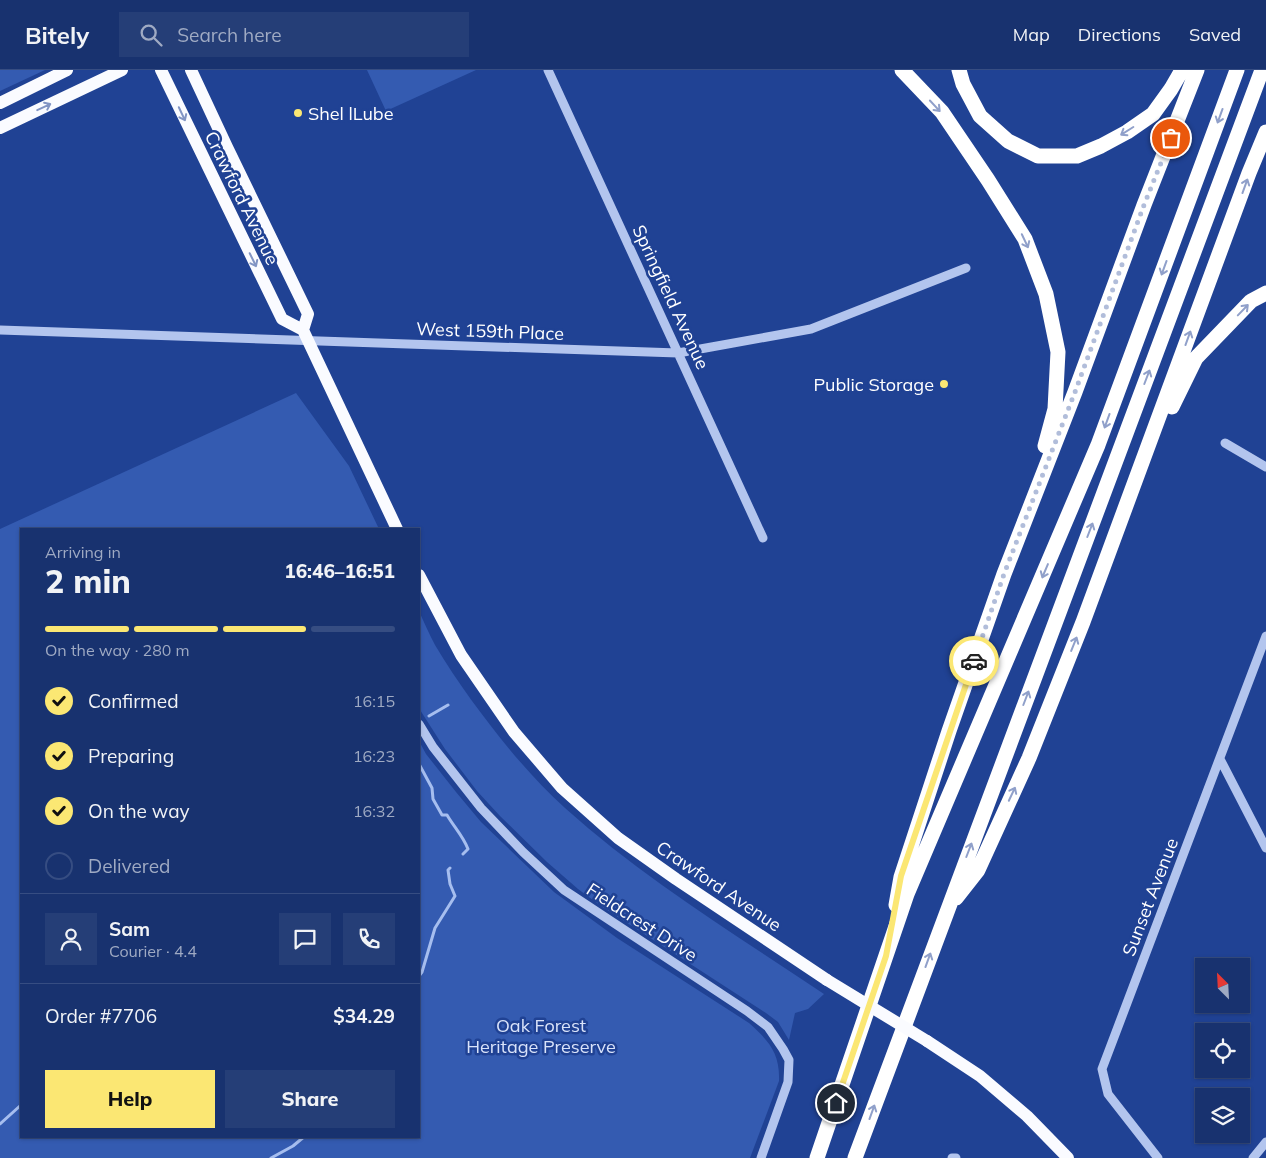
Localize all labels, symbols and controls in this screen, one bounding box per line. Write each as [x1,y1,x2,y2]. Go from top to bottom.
search box [119,12,469,57]
text: Bitely [25,20,89,50]
icon: search [137,21,165,49]
text: Search here [177,23,282,47]
text: Map [1013,23,1050,46]
text: Directions [1078,23,1161,46]
text: Saved [1189,23,1241,46]
one-way arrow [929,99,941,112]
one-way arrow [36,101,51,111]
place label: Shel lLube [308,102,393,125]
one-way arrow [178,106,188,121]
marker: Shel lLube [292,107,304,119]
one-way arrow [1215,108,1224,123]
pin [1150,117,1192,159]
icon: bag [1157,124,1185,152]
street label: Crawford Avenue [200,127,284,269]
one-way arrow [1121,127,1135,137]
one-way arrow [1241,179,1250,194]
street label: Springfield Avenue [627,221,715,373]
one-way arrow [1020,233,1030,248]
one-way arrow [248,253,258,268]
one-way arrow [1159,260,1168,275]
one-way arrow [1237,303,1249,316]
street label: West 159th Place [416,317,564,345]
one-way arrow [1184,331,1193,347]
one-way arrow [1143,370,1152,386]
place label: Public Storage [813,373,934,396]
marker: Public Storage [938,378,950,390]
one-way arrow [1102,412,1111,428]
one-way arrow [1086,522,1095,538]
text: Arriving in [45,542,121,562]
text: 16:46–16:51 [284,559,395,583]
text: 2 min [45,561,131,601]
one-way arrow [1039,563,1048,578]
courier [949,636,999,686]
one-way arrow [1070,637,1080,652]
text: On the way · 280 m [45,640,190,660]
icon: car [960,647,988,675]
icon: check [45,687,73,715]
text: Confirmed [88,689,179,713]
text: 16:15 [353,691,395,711]
one-way arrow [1022,691,1031,706]
icon: check [45,742,73,770]
text: Preparing [88,744,174,768]
text: 16:23 [353,746,395,766]
one-way arrow [1008,787,1018,802]
icon: check [45,797,73,825]
text: On the way [88,799,190,823]
text: 16:32 [353,801,395,821]
street label: Sunset Avenue [1117,835,1183,959]
street label: Crawford Avenue [652,836,786,936]
one-way arrow [965,843,974,859]
text: Delivered [88,854,170,878]
street label: Fieldcrest Drive [582,878,702,966]
button: person [45,913,97,965]
button: chat [279,913,331,965]
button: phone [343,913,395,965]
text: Sam [109,917,150,941]
text: Courier · 4.4 [109,941,197,961]
one-way arrow [924,953,933,968]
north arrow [1195,958,1250,1012]
map controls [1195,958,1250,1143]
text: Order #7706 [45,1004,157,1028]
text: $34.29 [333,1004,395,1028]
park label: Oak Forest Heritage Preserve [466,1014,616,1058]
button: locate [1195,1023,1250,1078]
button: Help [45,1070,215,1128]
button: Share [225,1070,395,1128]
pin [815,1082,857,1124]
button: layers [1195,1088,1250,1143]
icon: home [822,1089,850,1117]
one-way arrow [868,1105,877,1121]

